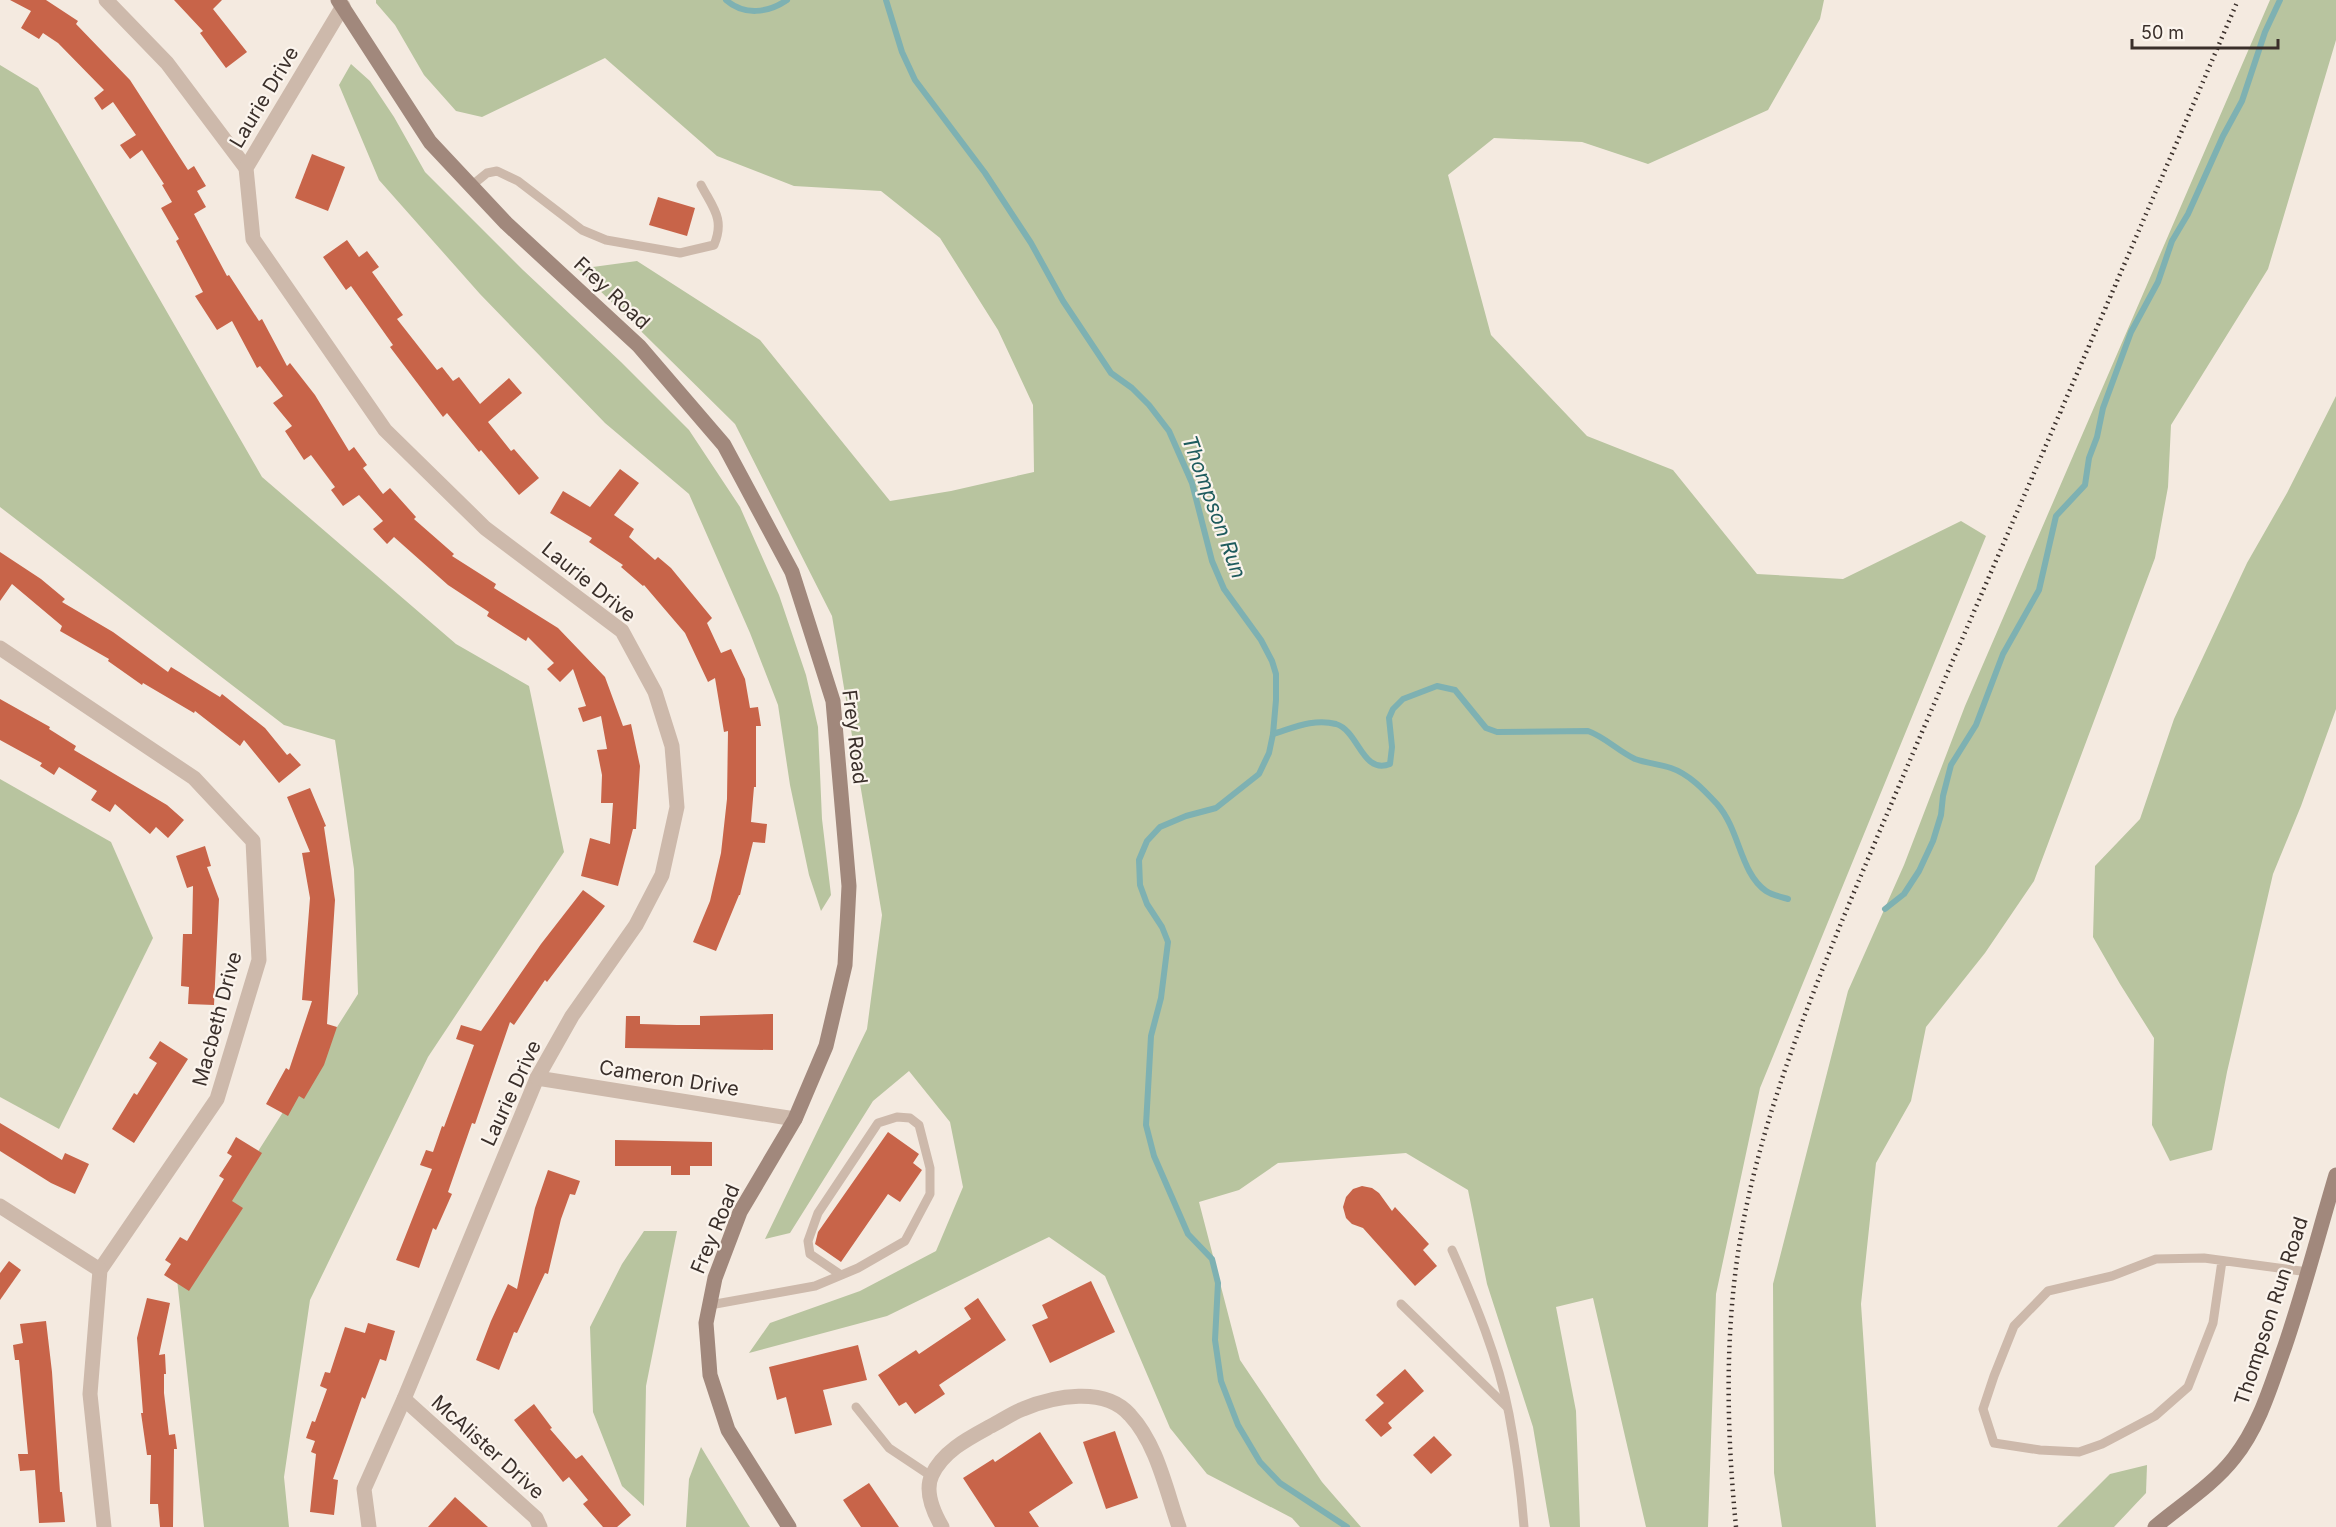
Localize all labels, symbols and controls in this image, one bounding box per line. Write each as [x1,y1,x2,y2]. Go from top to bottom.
scale bar [2132,12,2278,50]
text: 50 m [2141,22,2184,43]
street label: Laurie Drive [224,42,304,152]
street label: Frey Road [569,252,655,334]
water label: Thompson Run [1177,432,1252,582]
street label: Laurie Drive [537,537,641,627]
street label: Frey Road [837,688,873,786]
street label: Macbeth Drive [188,949,246,1089]
street label: Laurie Drive [476,1036,546,1150]
street label: Cameron Drive [597,1055,741,1101]
street label: Frey Road [685,1181,745,1277]
street label: Thompson Run Road [2229,1214,2313,1408]
street label: McAlister Drive [427,1390,549,1504]

